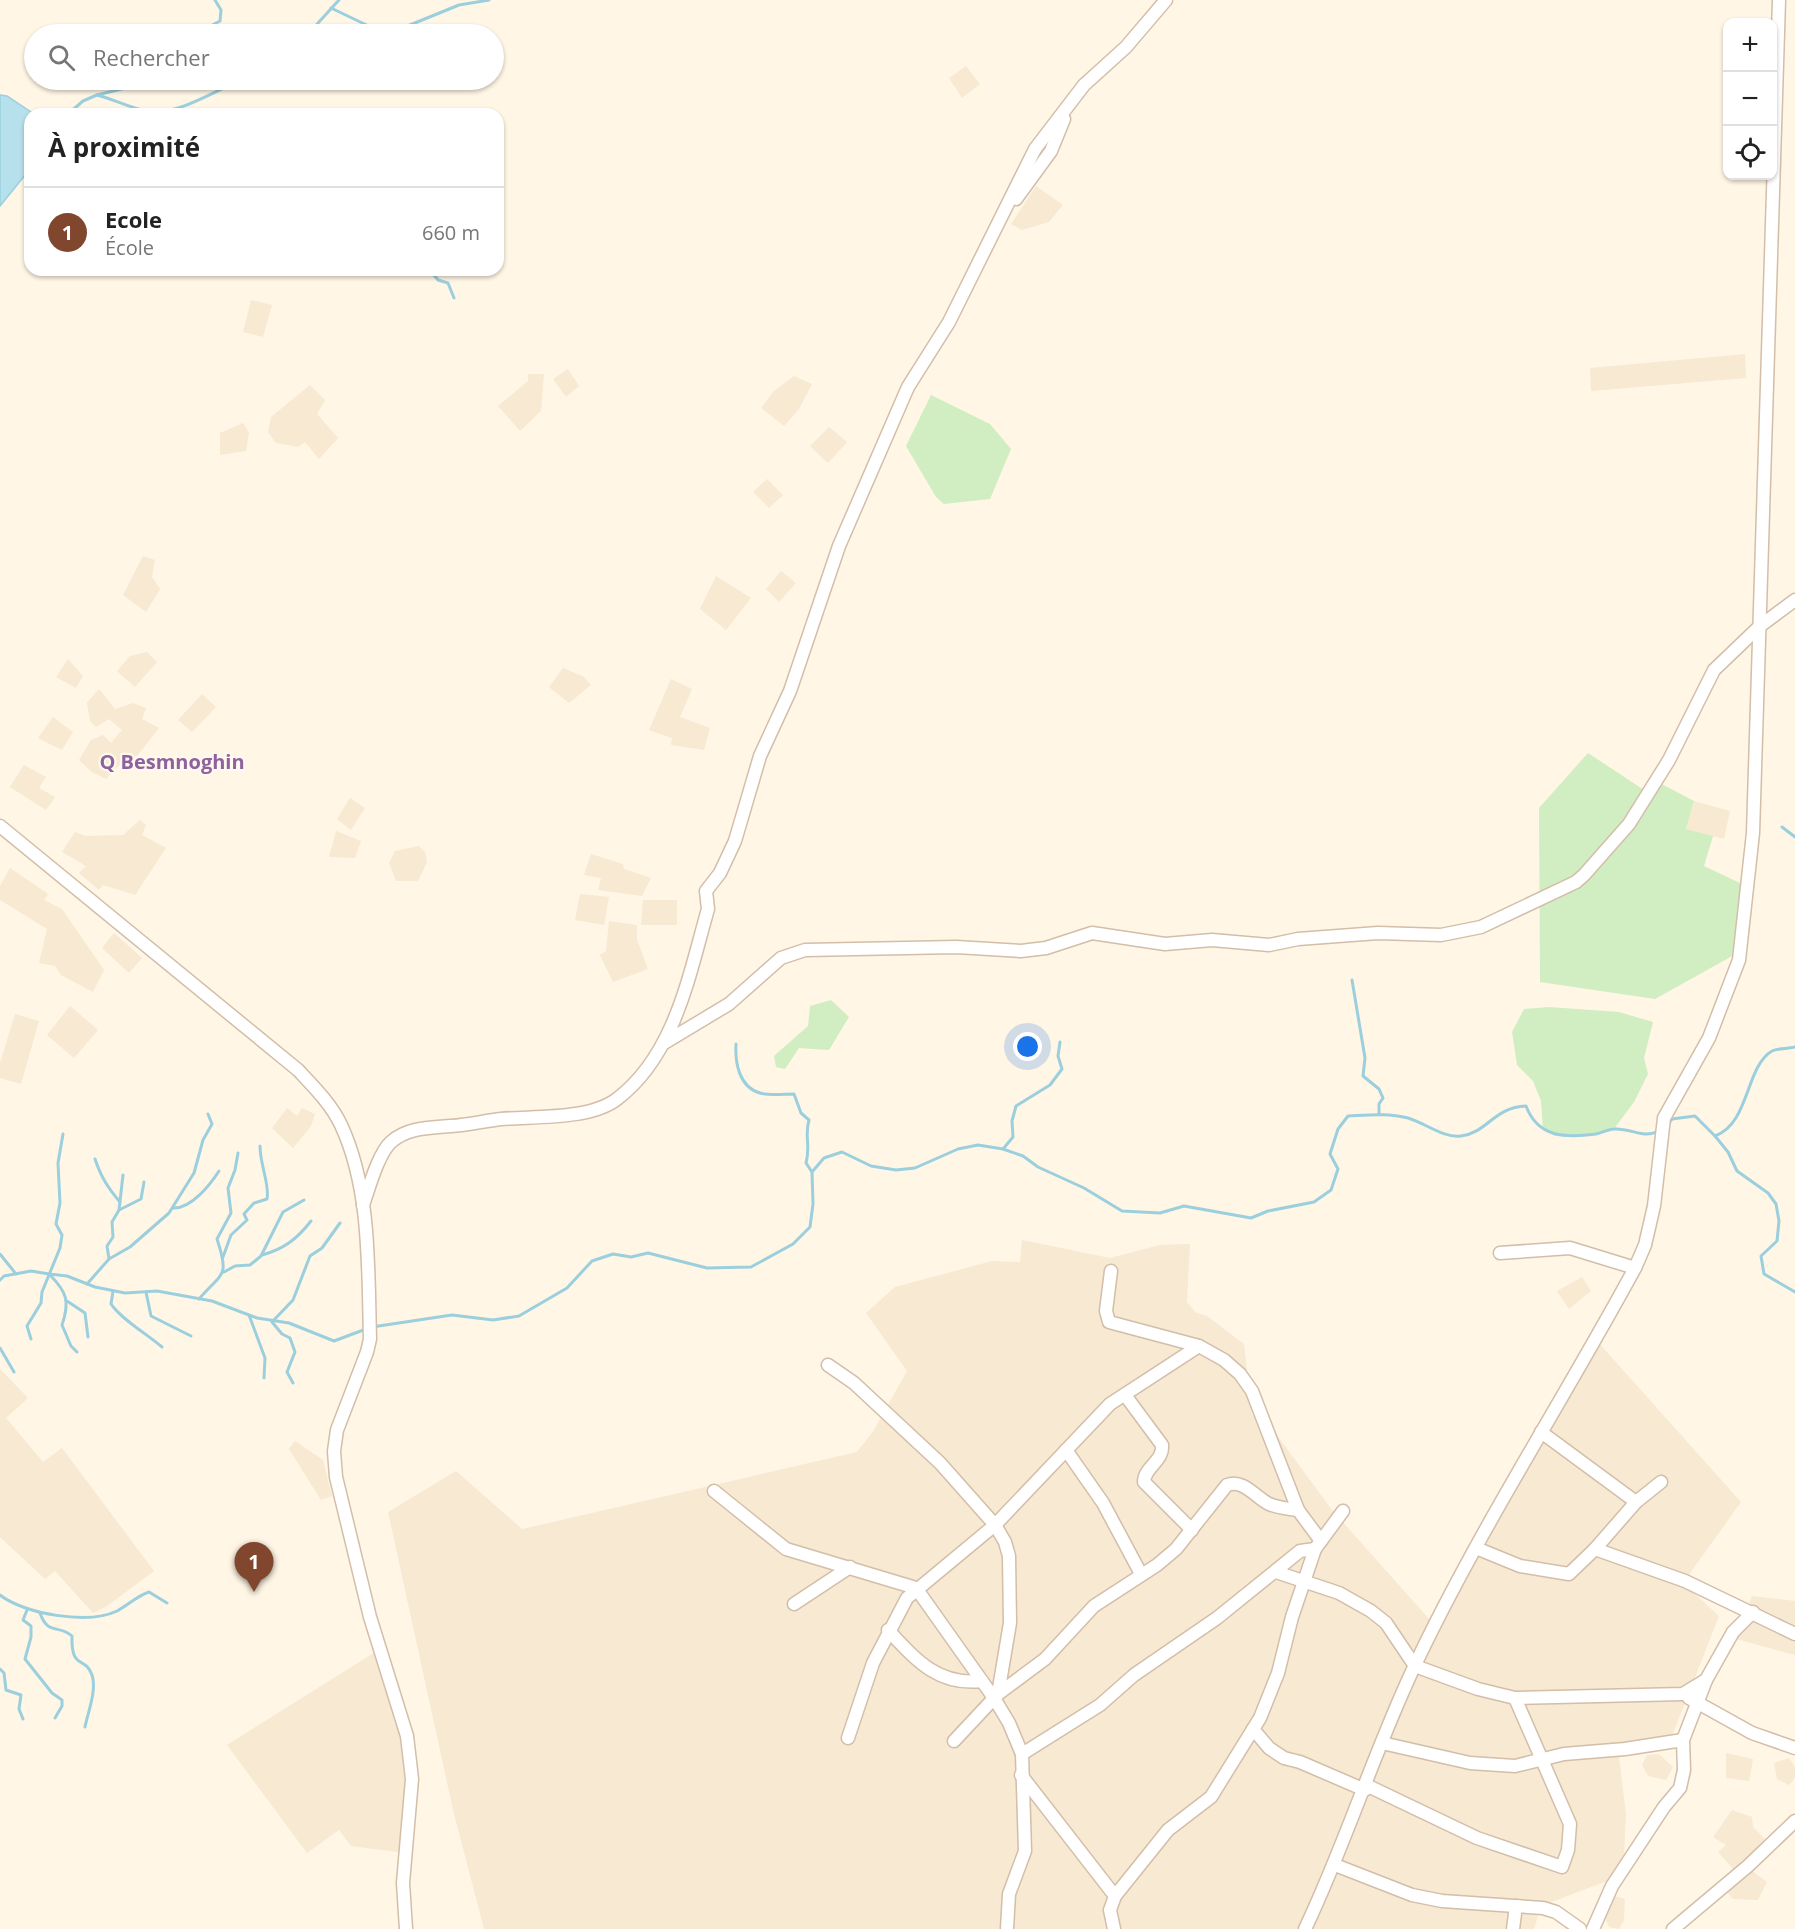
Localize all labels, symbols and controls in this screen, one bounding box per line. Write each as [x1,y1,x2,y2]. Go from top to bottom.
map controls [1723,18,1777,180]
button: + [1723,18,1777,72]
search box [24,24,504,90]
icon: search [45,41,78,74]
text: Rechercher [93,42,210,72]
button: − [1723,72,1777,126]
button: locate [1723,126,1777,180]
text: À proximité [48,129,200,165]
text: Ecole [105,204,162,234]
text: 1 [62,219,73,246]
text: 660 m [422,219,480,246]
text: École [105,234,154,261]
district label: Q Besmnoghin [99,748,245,775]
your location [1013,1032,1042,1061]
pin: 1 [234,1542,274,1592]

